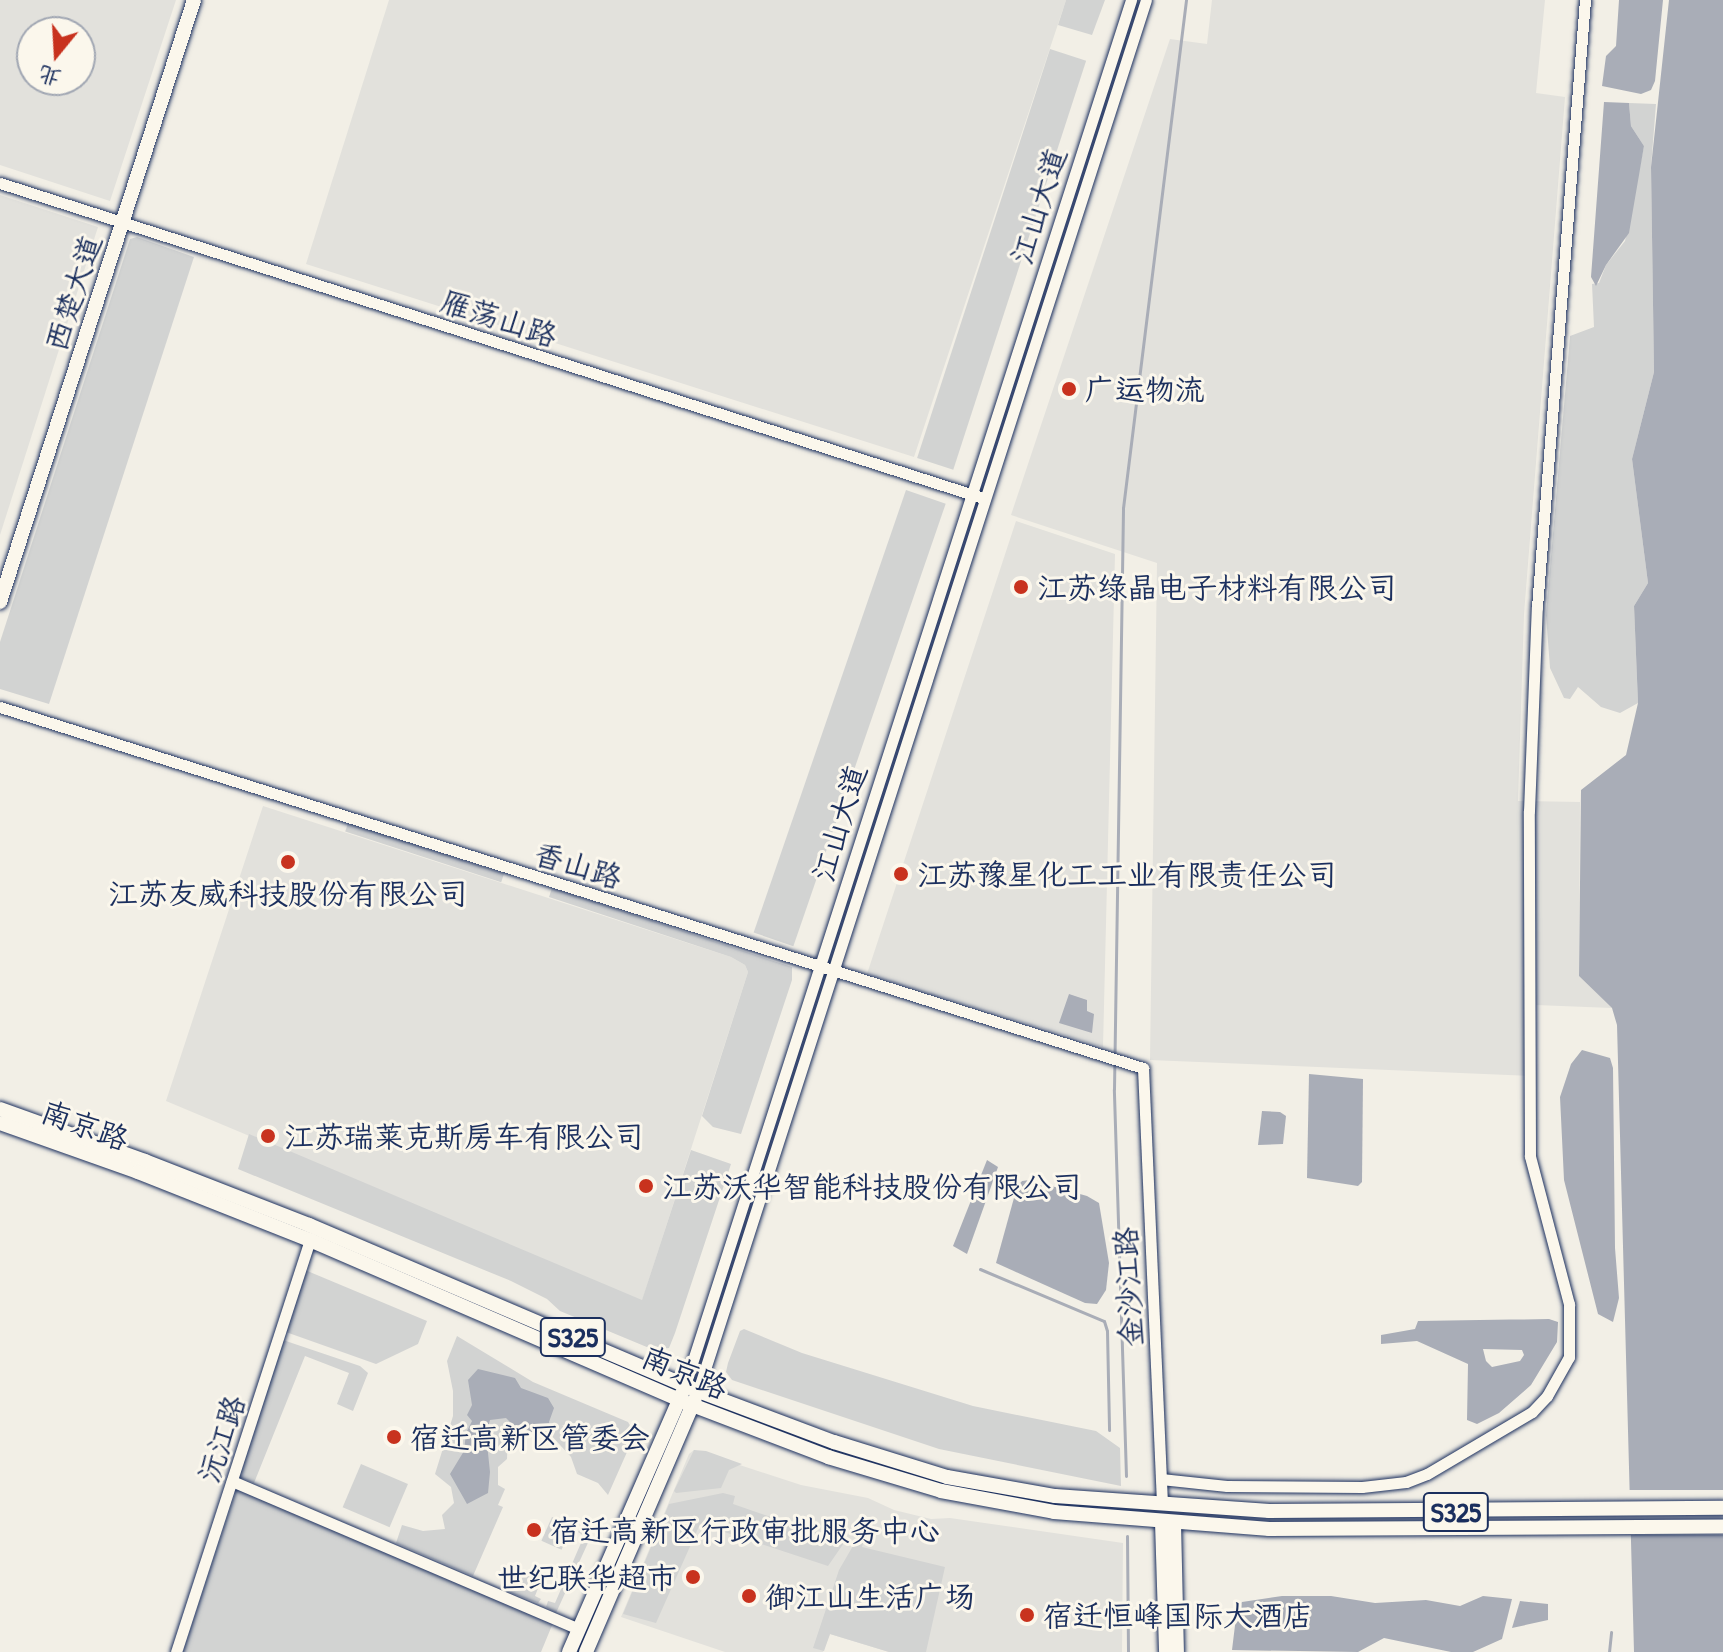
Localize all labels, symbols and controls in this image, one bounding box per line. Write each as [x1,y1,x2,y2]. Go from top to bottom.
north arrow [16,16,96,96]
text: 北 [34,59,64,95]
street label: 江山大道 [1002,143,1074,269]
street label: 西楚大道 [37,230,109,356]
street label: 雁荡山路 [436,282,562,354]
place label: 广运物流 [1085,371,1205,407]
marker: 广运物流 [1060,380,1078,398]
place label: 江苏绿晶电子材料有限公司 [1037,569,1397,605]
marker: 江苏绿晶电子材料有限公司 [1012,578,1030,596]
street label: 江山大道 [804,760,874,886]
street label: 香山路 [530,835,626,895]
marker: 江苏友威科技股份有限公司 [279,853,297,871]
place label: 江苏豫星化工工业有限责任公司 [917,856,1337,892]
marker: 江苏豫星化工工业有限责任公司 [892,865,910,883]
place label: 江苏友威科技股份有限公司 [108,875,468,911]
street label: 南京路 [37,1093,133,1157]
place label: 江苏瑞莱克斯房车有限公司 [284,1118,644,1154]
marker: 江苏瑞莱克斯房车有限公司 [259,1127,277,1145]
place label: 江苏沃华智能科技股份有限公司 [662,1168,1082,1204]
marker: 江苏沃华智能科技股份有限公司 [637,1177,655,1195]
street label: 金沙江路 [1107,1226,1149,1348]
road number: S325 [539,1313,607,1361]
street label: 南京路 [637,1338,733,1406]
street label: 沅江路 [190,1391,252,1487]
place label: 宿迁高新区管委会 [410,1419,650,1455]
marker: 宿迁高新区管委会 [385,1428,403,1446]
road number: S325 [1422,1488,1490,1536]
place label: 宿迁高新区行政审批服务中心 [550,1512,940,1548]
marker: 宿迁高新区行政审批服务中心 [525,1521,543,1539]
place label: 世纪联华超市 [497,1559,677,1595]
marker: 世纪联华超市 [684,1568,702,1586]
place label: 御江山生活广场 [765,1578,975,1614]
marker: 御江山生活广场 [740,1587,758,1605]
place label: 宿迁恒峰国际大酒店 [1043,1597,1313,1633]
marker: 宿迁恒峰国际大酒店 [1018,1606,1036,1624]

